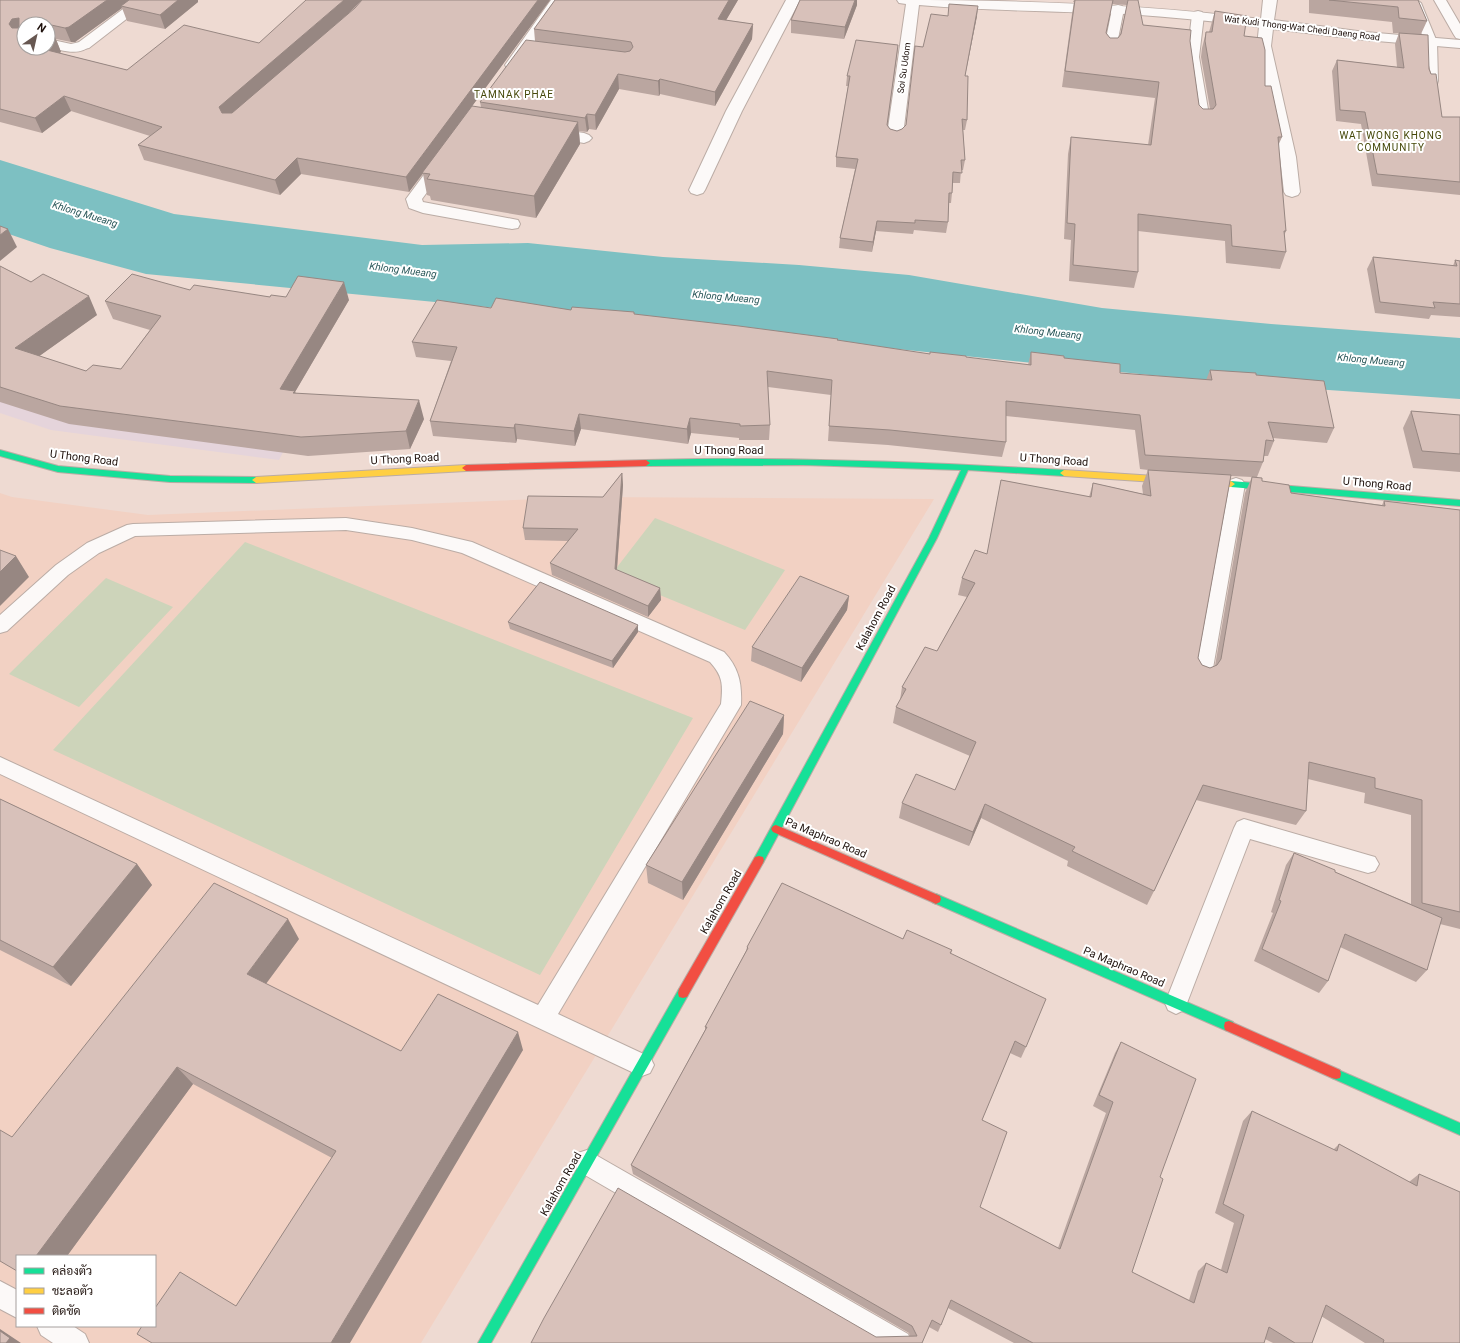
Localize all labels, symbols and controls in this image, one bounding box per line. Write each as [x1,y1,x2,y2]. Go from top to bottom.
street label: Wat Kudi Thong-Wat Chedi Daeng Road [1223,13,1381,43]
north arrow [16,16,56,56]
text: N [34,21,48,36]
street label: Soi Su Udom [895,42,913,94]
district label: TAMNAK PHAE [474,89,554,100]
district label: WAT WONG KHONG COMMUNITY [1339,130,1443,153]
water label: Khlong Mueang [51,199,119,229]
water label: Khlong Mueang [369,260,438,280]
water label: Khlong Mueang [692,289,761,305]
water label: Khlong Mueang [1014,323,1083,341]
water label: Khlong Mueang [1337,352,1406,368]
street label: U Thong Road [695,444,763,457]
street label: U Thong Road [49,447,119,469]
street label: U Thong Road [370,451,440,467]
street label: U Thong Road [1019,451,1089,469]
street label: U Thong Road [1342,475,1412,493]
street label: Kalahom Road [853,583,899,653]
street label: Pa Maphrao Road [783,815,869,861]
street label: Kalahom Road [697,868,745,936]
street label: Pa Maphrao Road [1081,944,1167,990]
street label: Kalahom Road [537,1150,585,1218]
legend [16,1255,156,1327]
text: คล่องตัว [52,1264,92,1278]
text: ชะลอตัว [52,1284,93,1298]
text: ติดขัด [52,1304,81,1318]

